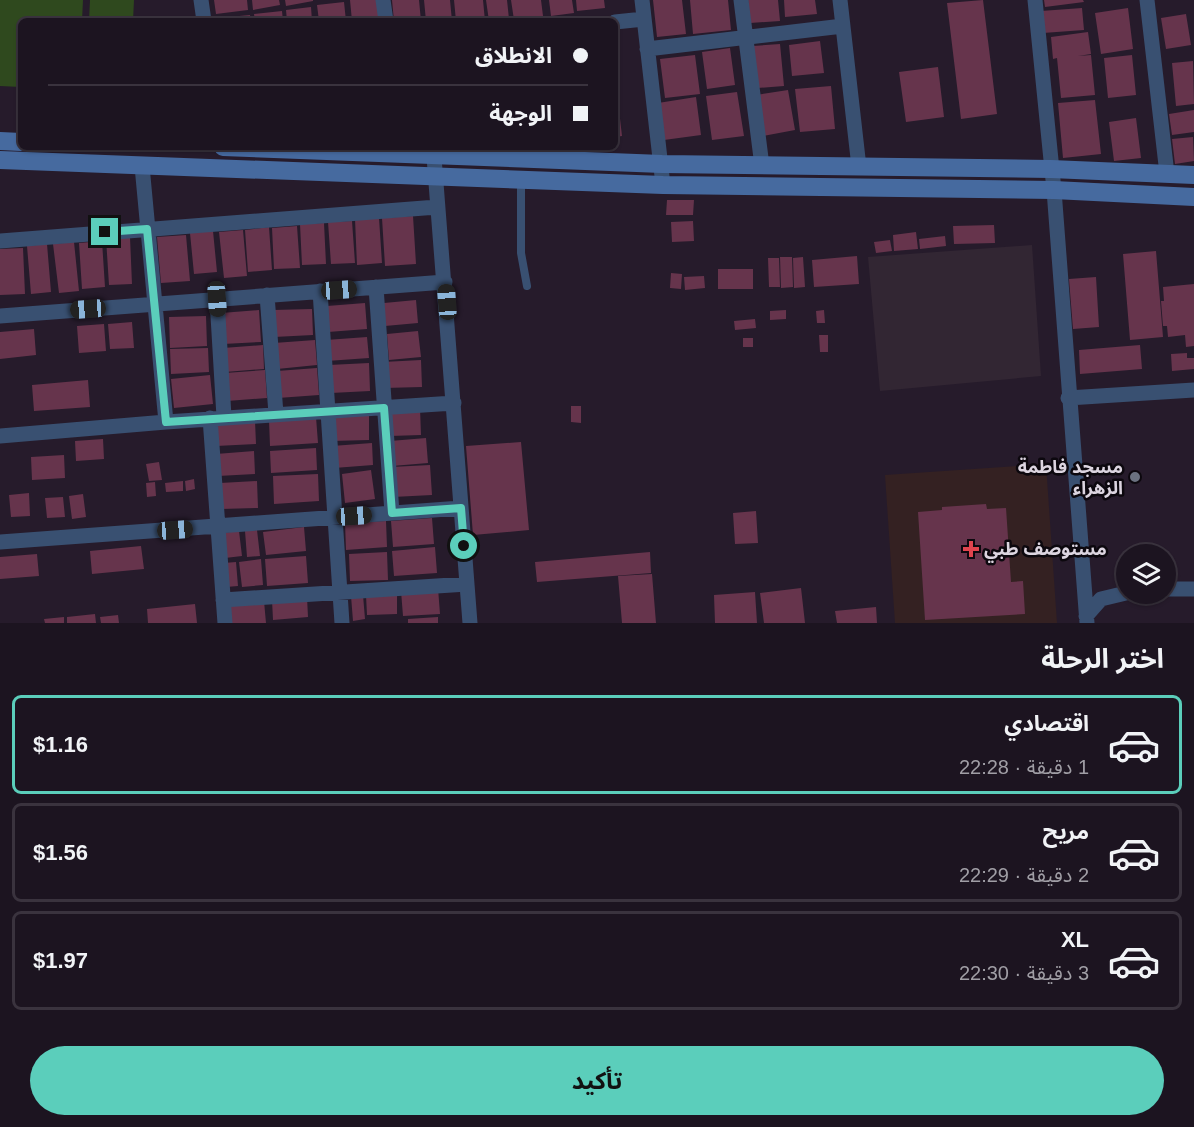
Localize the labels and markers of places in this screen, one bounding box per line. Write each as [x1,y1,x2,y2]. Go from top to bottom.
place label: مسجد فاطمة الزهراء [1018,457,1123,499]
marker: مسجد فاطمة الزهراء [1128,470,1142,484]
place label: مستوصف طبي [984,539,1107,563]
marker: مستوصف طبي [962,540,980,558]

